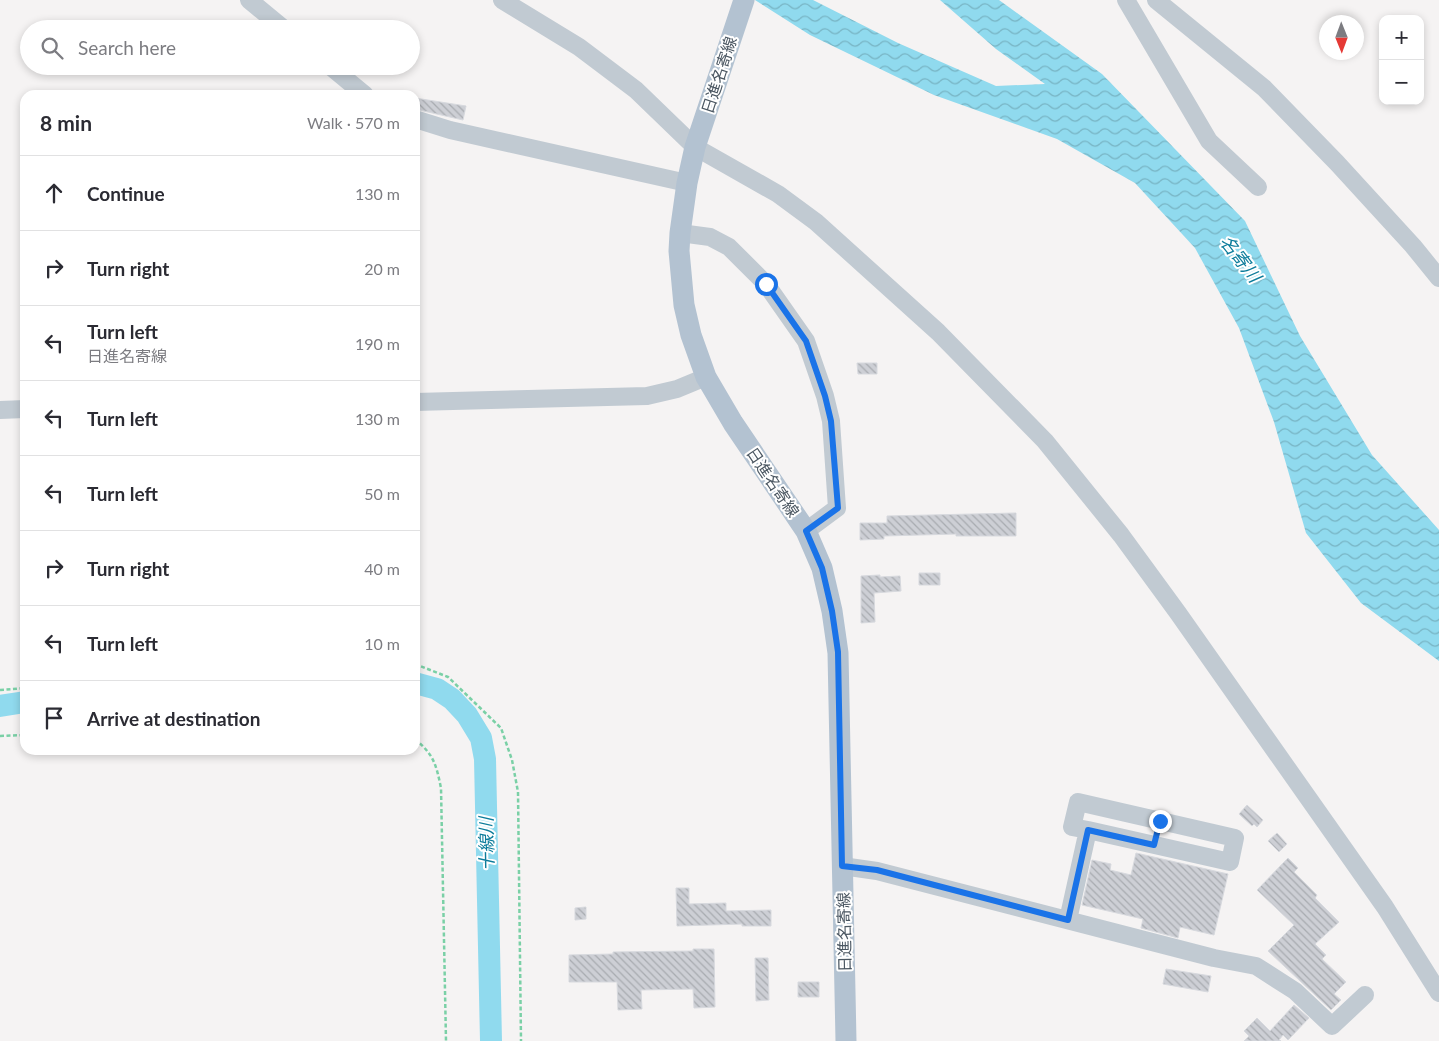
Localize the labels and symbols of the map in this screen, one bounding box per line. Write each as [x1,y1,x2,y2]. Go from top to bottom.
north arrow [1319,15,1364,60]
street label: 日進名寄線 [697,34,740,116]
water label: 名寄川 [1215,230,1267,288]
route start [755,273,778,296]
street label: 日進名寄線 [743,443,804,520]
route end [1149,810,1172,833]
water label: 十線川 [474,815,497,871]
street label: 日進名寄線 [833,892,854,972]

